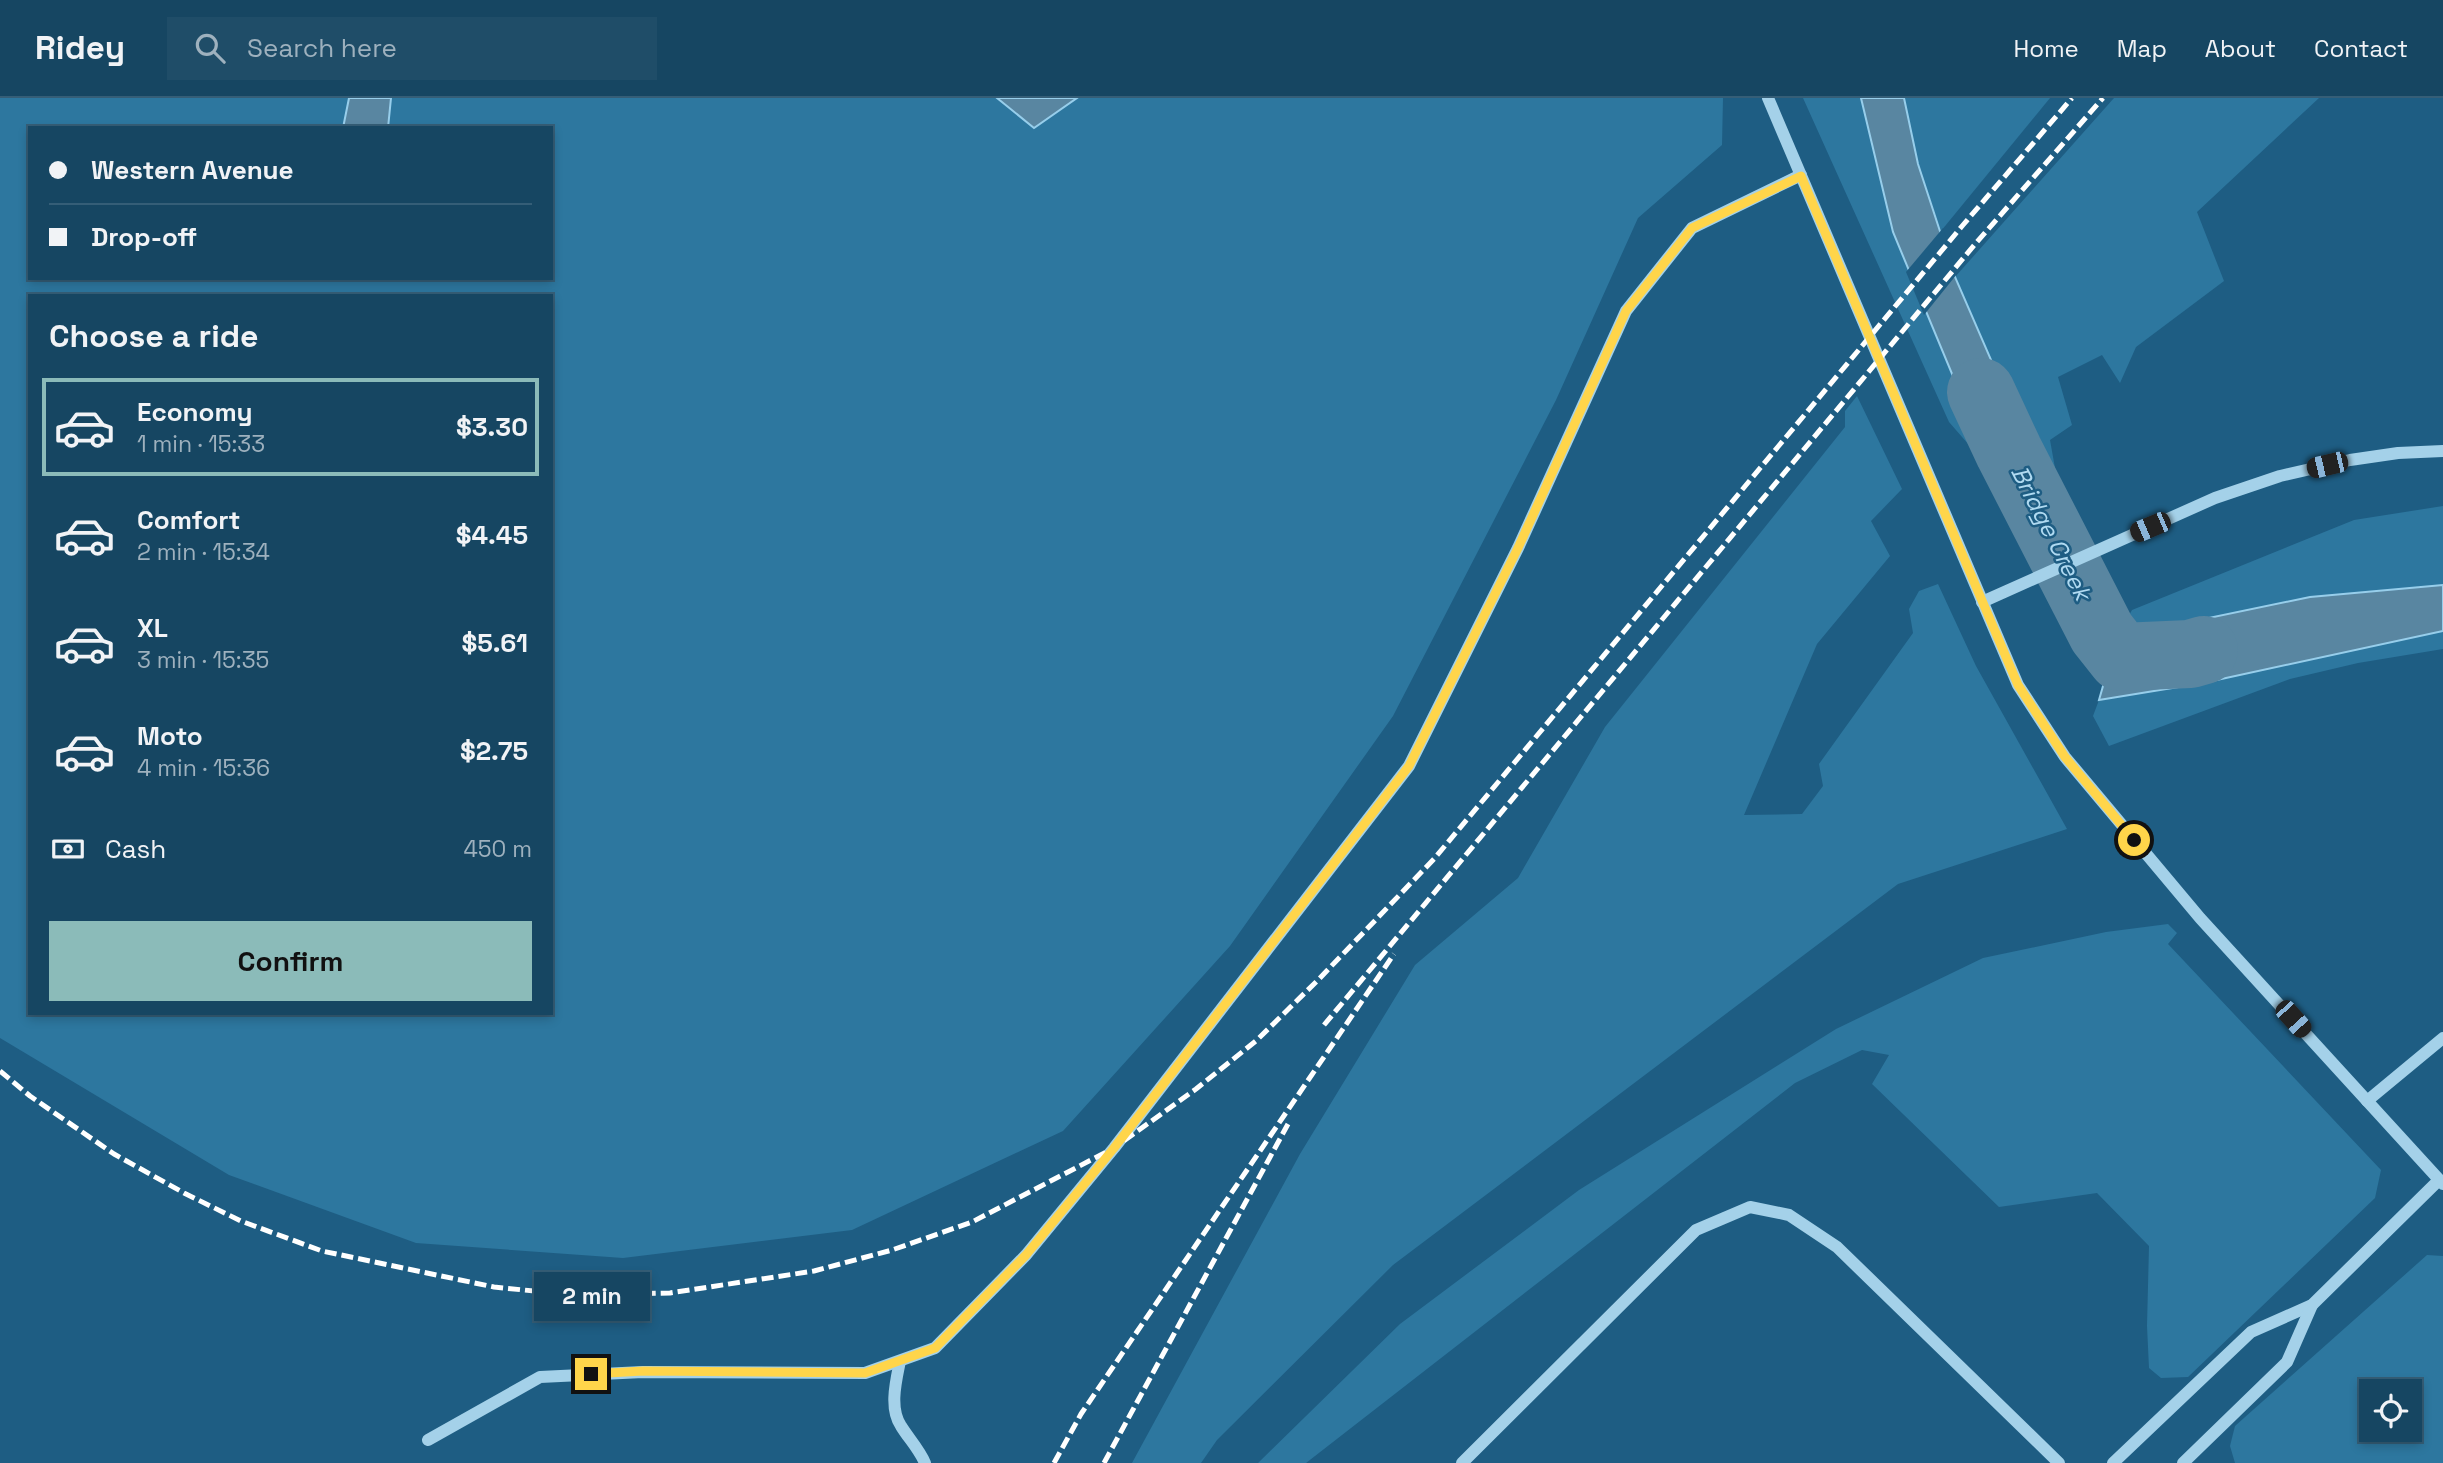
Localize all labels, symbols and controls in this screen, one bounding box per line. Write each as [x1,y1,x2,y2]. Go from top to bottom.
search box [167,17,657,80]
text: Ridey [35,27,125,69]
icon: search [191,29,229,67]
text: Search here [247,31,397,65]
text: Home [2013,33,2079,64]
text: Map [2117,33,2167,64]
text: About [2205,33,2276,64]
text: Contact [2314,33,2408,64]
text: Western Avenue [91,153,294,187]
text: Drop-off [91,220,197,254]
text: Choose a ride [49,316,259,356]
text: Economy [137,395,253,429]
icon: car [53,396,116,459]
text: $3.30 [456,410,528,444]
text: 1 min · 15:33 [137,429,265,459]
car [2305,450,2350,480]
water label: Bridge Creek [2004,460,2100,608]
text: Comfort [137,503,240,537]
icon: car [53,504,116,567]
car [2127,509,2174,545]
text: $4.45 [456,518,528,552]
text: 2 min · 15:34 [137,537,270,567]
text: XL [137,611,168,645]
icon: car [53,612,116,675]
text: $5.61 [461,626,528,660]
text: 3 min · 15:35 [137,645,269,675]
text: Moto [137,719,203,753]
icon: car [53,720,116,783]
text: $2.75 [460,734,528,768]
text: 4 min · 15:36 [137,753,270,783]
route start [2118,824,2150,856]
icon: cash [49,830,87,868]
text: Cash [105,832,166,866]
text: 450 m [463,834,532,864]
button: Confirm [49,921,532,1001]
car [2272,996,2315,1042]
callout: 2 min [533,1272,649,1322]
text: 2 min [562,1281,622,1311]
route end [575,1358,607,1390]
map controls [2359,1379,2422,1442]
button: locate [2359,1379,2422,1442]

